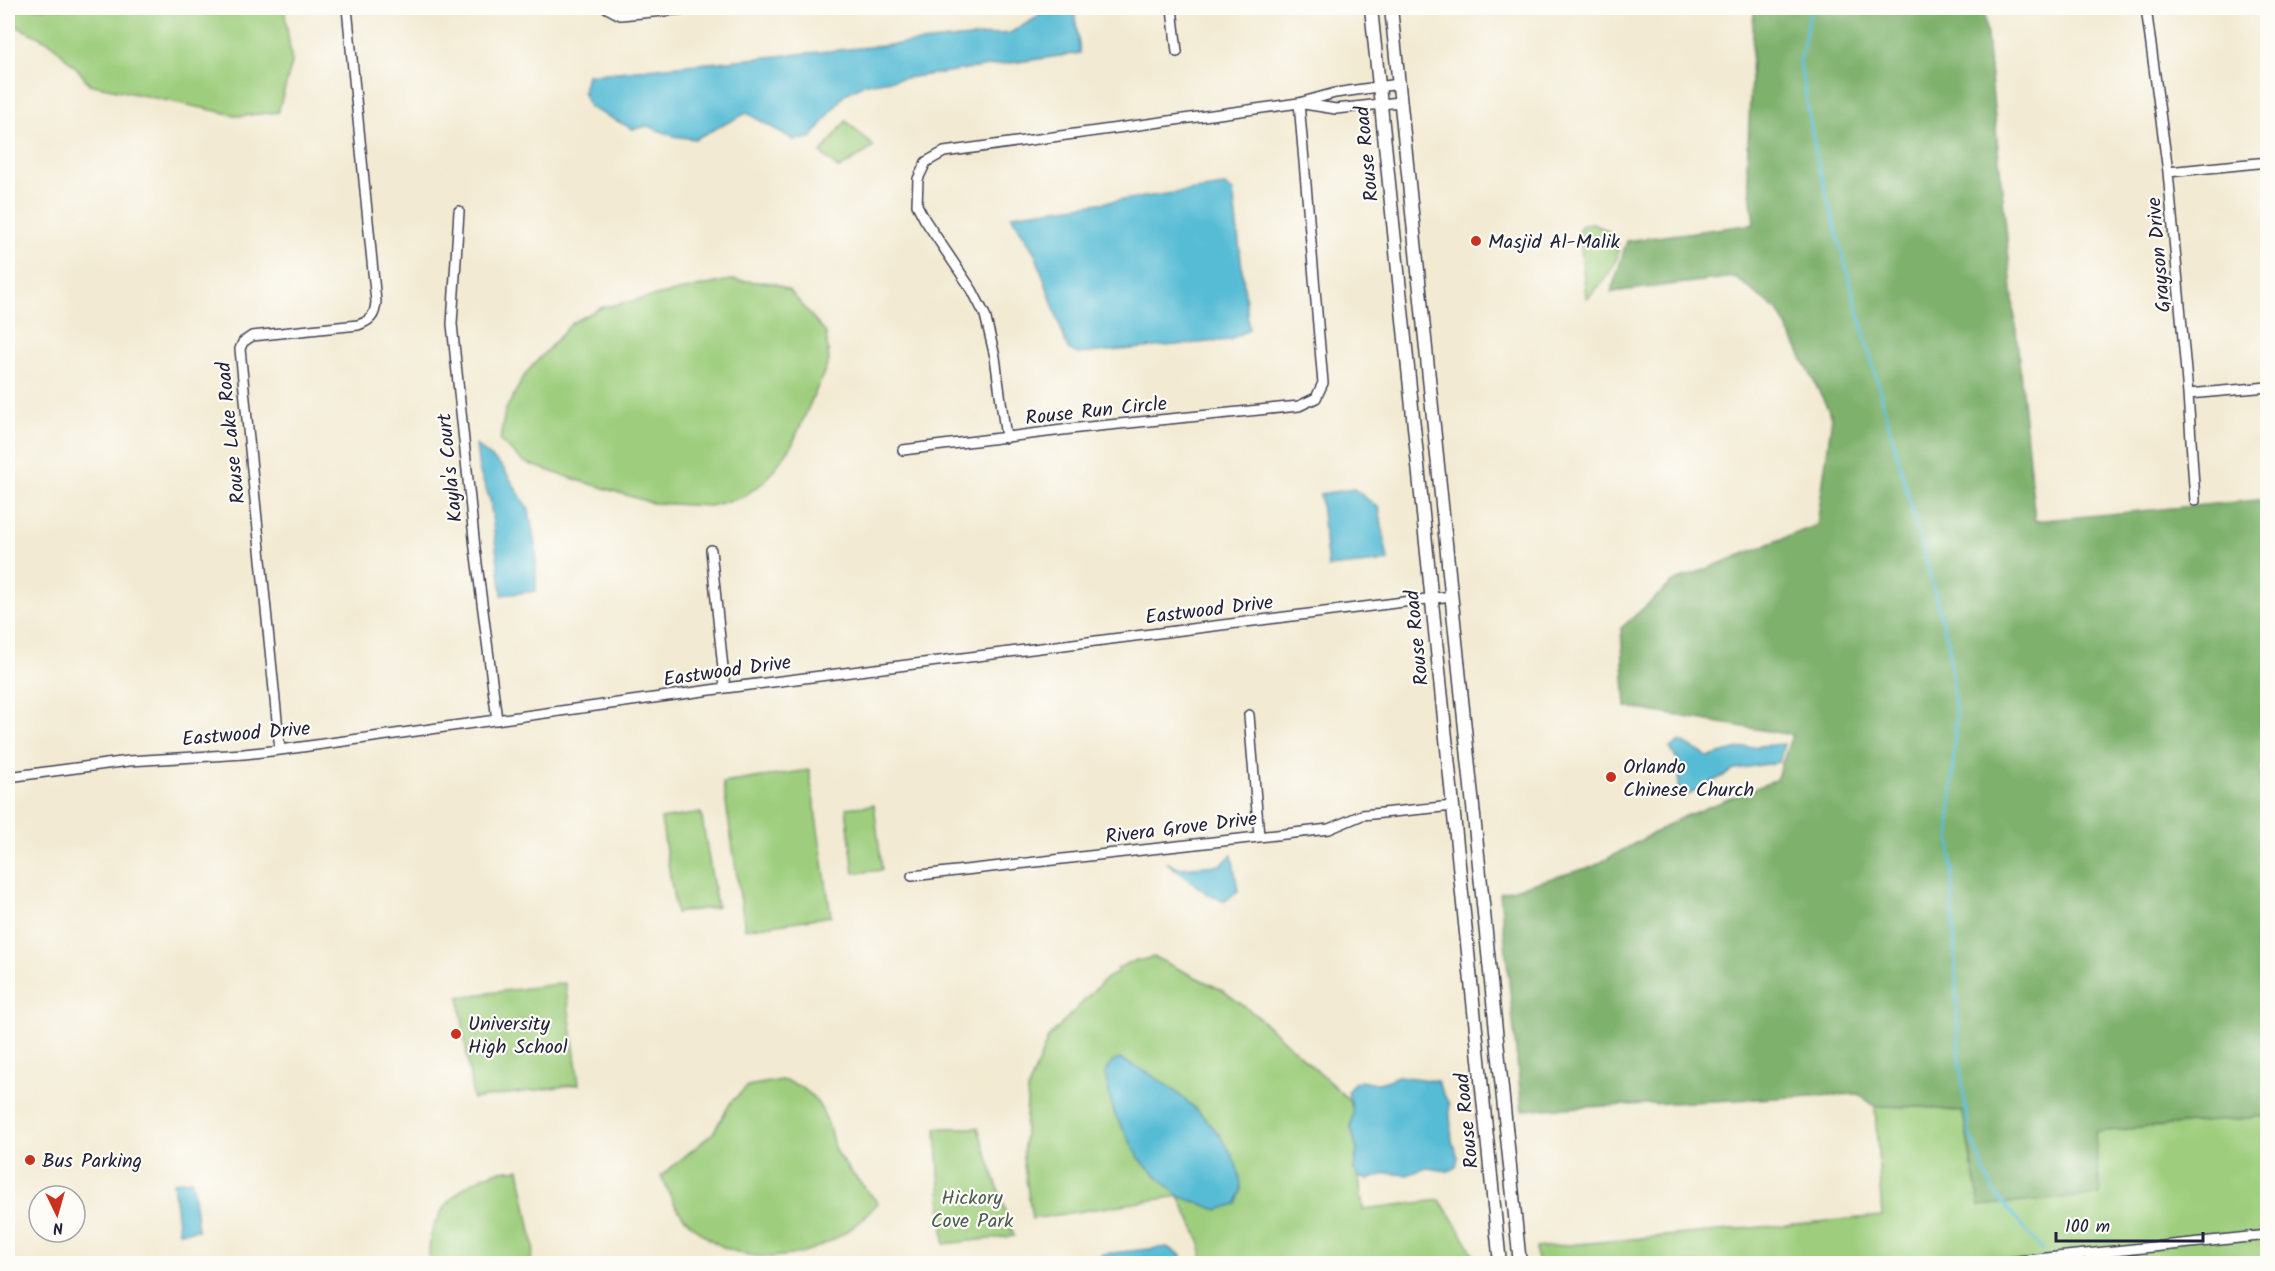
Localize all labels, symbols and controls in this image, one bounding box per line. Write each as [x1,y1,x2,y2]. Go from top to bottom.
street label: Rouse Road [1347,103,1389,203]
street label: Grayson Drive [2139,196,2181,314]
place label: Masjid Al-Malik [1488,227,1621,259]
marker: Masjid Al-Malik [1469,234,1483,248]
street label: Rouse Lake Road [209,359,255,505]
street label: Rouse Run Circle [1024,389,1169,435]
street label: Kayla's Court [429,412,473,524]
street label: Eastwood Drive [1143,587,1275,635]
street label: Rouse Road [1397,587,1439,687]
street label: Eastwood Drive [661,647,793,697]
street label: Eastwood Drive [181,713,312,757]
place label: Orlando Chinese Church [1623,752,1754,807]
marker: Orlando Chinese Church [1604,770,1618,784]
street label: Rivera Grove Drive [1103,804,1259,854]
place label: University High School [468,1009,568,1064]
marker: University High School [449,1027,463,1041]
street label: Rouse Road [1447,1070,1489,1170]
place label: Bus Parking [42,1146,142,1178]
marker: Bus Parking [23,1153,37,1167]
park label: Hickory Cove Park [931,1183,1014,1238]
north arrow [27,1184,87,1244]
scale bar [2056,1205,2203,1243]
text: 100 m [2065,1213,2110,1242]
text: N [52,1215,64,1240]

